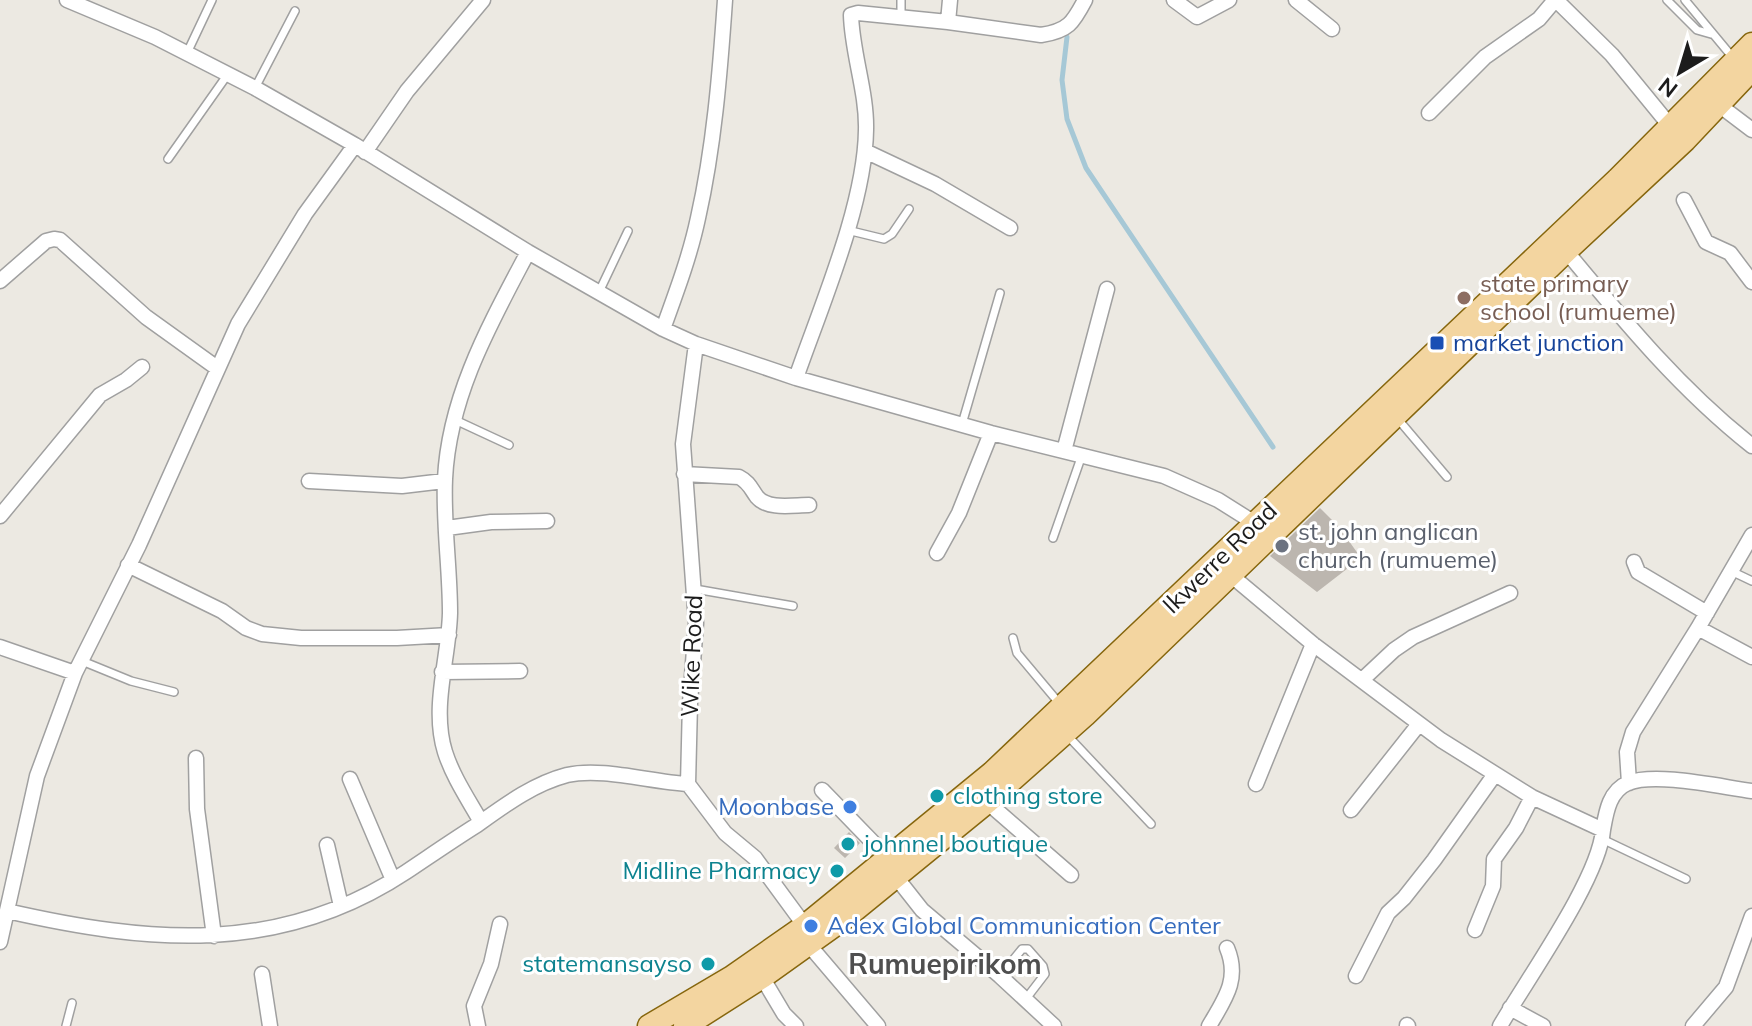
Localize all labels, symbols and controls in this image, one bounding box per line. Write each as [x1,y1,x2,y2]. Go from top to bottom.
north arrow [1640,32,1720,112]
text: N [1653,72,1683,104]
place label: state primary school (rumueme) [1480,268,1677,326]
marker: state primary school (rumueme) [1455,289,1473,307]
place label: market junction [1453,327,1624,357]
marker: market junction [1428,334,1446,352]
street label: Ikwerre Road [1156,495,1283,619]
place label: st. john anglican church (rumueme) [1298,516,1498,574]
marker: st. john anglican church (rumueme) [1273,537,1291,555]
street label: Wike Road [674,594,708,718]
place label: clothing store [953,780,1103,810]
marker: clothing store [928,787,946,805]
place label: Moonbase [718,791,834,821]
marker: Moonbase [841,798,859,816]
place label: johnnel boutique [862,828,1048,858]
marker: johnnel boutique [839,835,857,853]
place label: Midline Pharmacy [623,855,821,885]
marker: Midline Pharmacy [828,862,846,880]
place label: Adex Global Communication Center [827,910,1221,940]
marker: Adex Global Communication Center [802,917,820,935]
district label: Rumuepirikom [848,946,1042,981]
place label: statemansayso [522,948,692,978]
marker: statemansayso [699,955,717,973]

